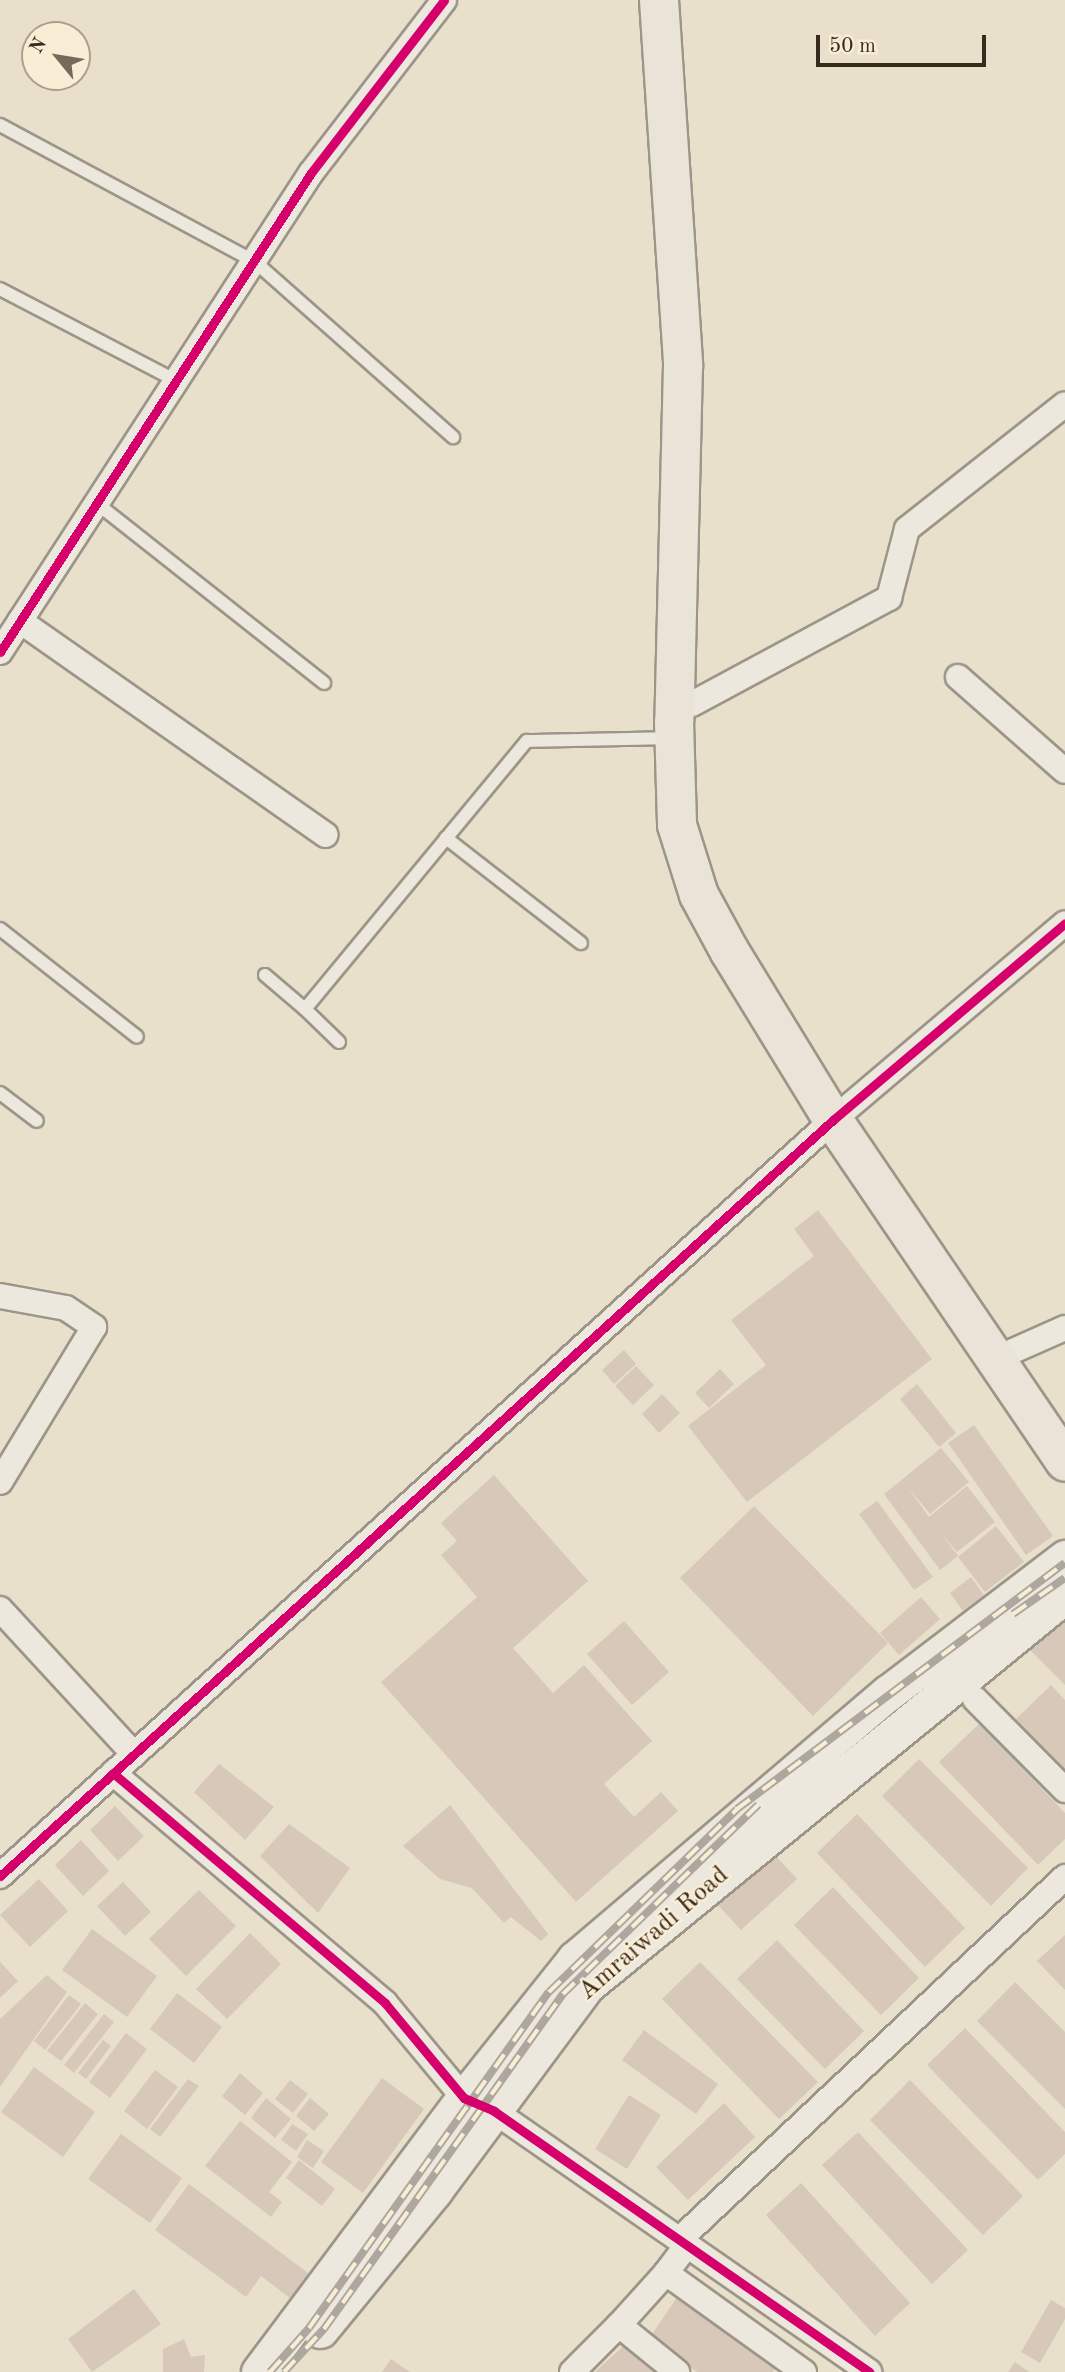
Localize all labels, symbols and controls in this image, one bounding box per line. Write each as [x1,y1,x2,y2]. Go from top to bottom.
north arrow [21,21,91,91]
scale bar [820,21,990,65]
text: N [27,35,51,57]
text: 50 m [829,36,876,57]
street label: Amraiwadi Road [572,1860,736,2008]

